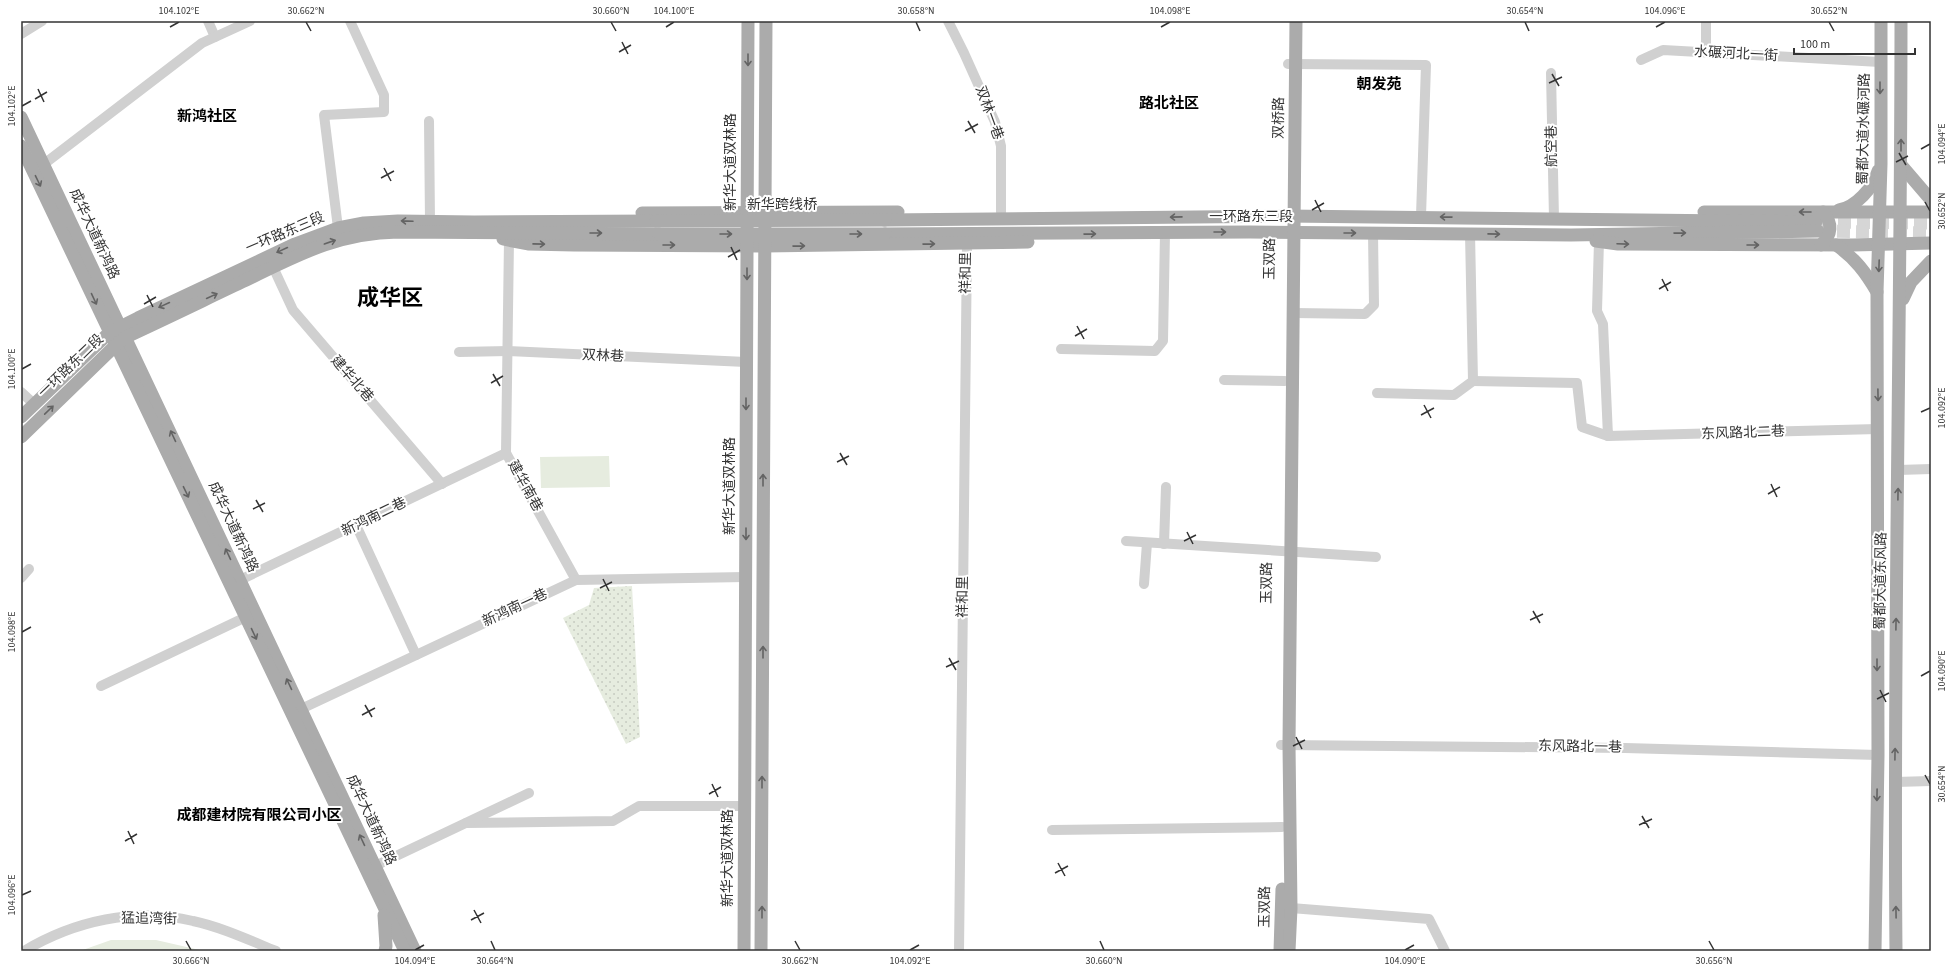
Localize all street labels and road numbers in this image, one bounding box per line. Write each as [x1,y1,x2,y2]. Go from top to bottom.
street label: 水碾河北一街 [1694,42,1778,66]
street label: 蜀都大道水碾河路 [1853,73,1875,185]
street label: 双林一巷 [970,83,1008,143]
street label: 双桥路 [1269,97,1289,139]
street label: 新华大道双林路 [721,113,741,211]
street label: 航空巷 [1542,125,1562,167]
street label: 成华大道新鸿路 [64,185,124,283]
street label: 新华跨线桥 [747,195,817,215]
street label: 一环路东三段 [242,207,328,259]
street label: 一环路东三段 [1209,207,1293,227]
street label: 玉双路 [1260,238,1280,280]
street label: 祥和里 [956,252,976,294]
street label: 一环路东二段 [34,330,108,402]
street label: 双林巷 [582,345,624,367]
street label: 建华北巷 [326,351,378,407]
street label: 东风路北二巷 [1701,422,1785,444]
street label: 新华大道双林路 [720,437,740,535]
street label: 建华南巷 [503,457,547,515]
street label: 成华大道新鸿路 [203,478,263,576]
street label: 新鸿南二巷 [338,493,410,541]
street label: 蜀都大道东风路 [1870,532,1892,630]
street label: 玉双路 [1257,562,1277,604]
street label: 祥和里 [953,576,973,618]
street label: 新鸿南一巷 [479,584,551,632]
street label: 东风路北一巷 [1538,736,1622,758]
street label: 成华大道新鸿路 [341,771,401,869]
street label: 新华大道双林路 [718,809,738,907]
street label: 玉双路 [1255,886,1275,928]
street label: 猛追湾街 [121,909,177,929]

